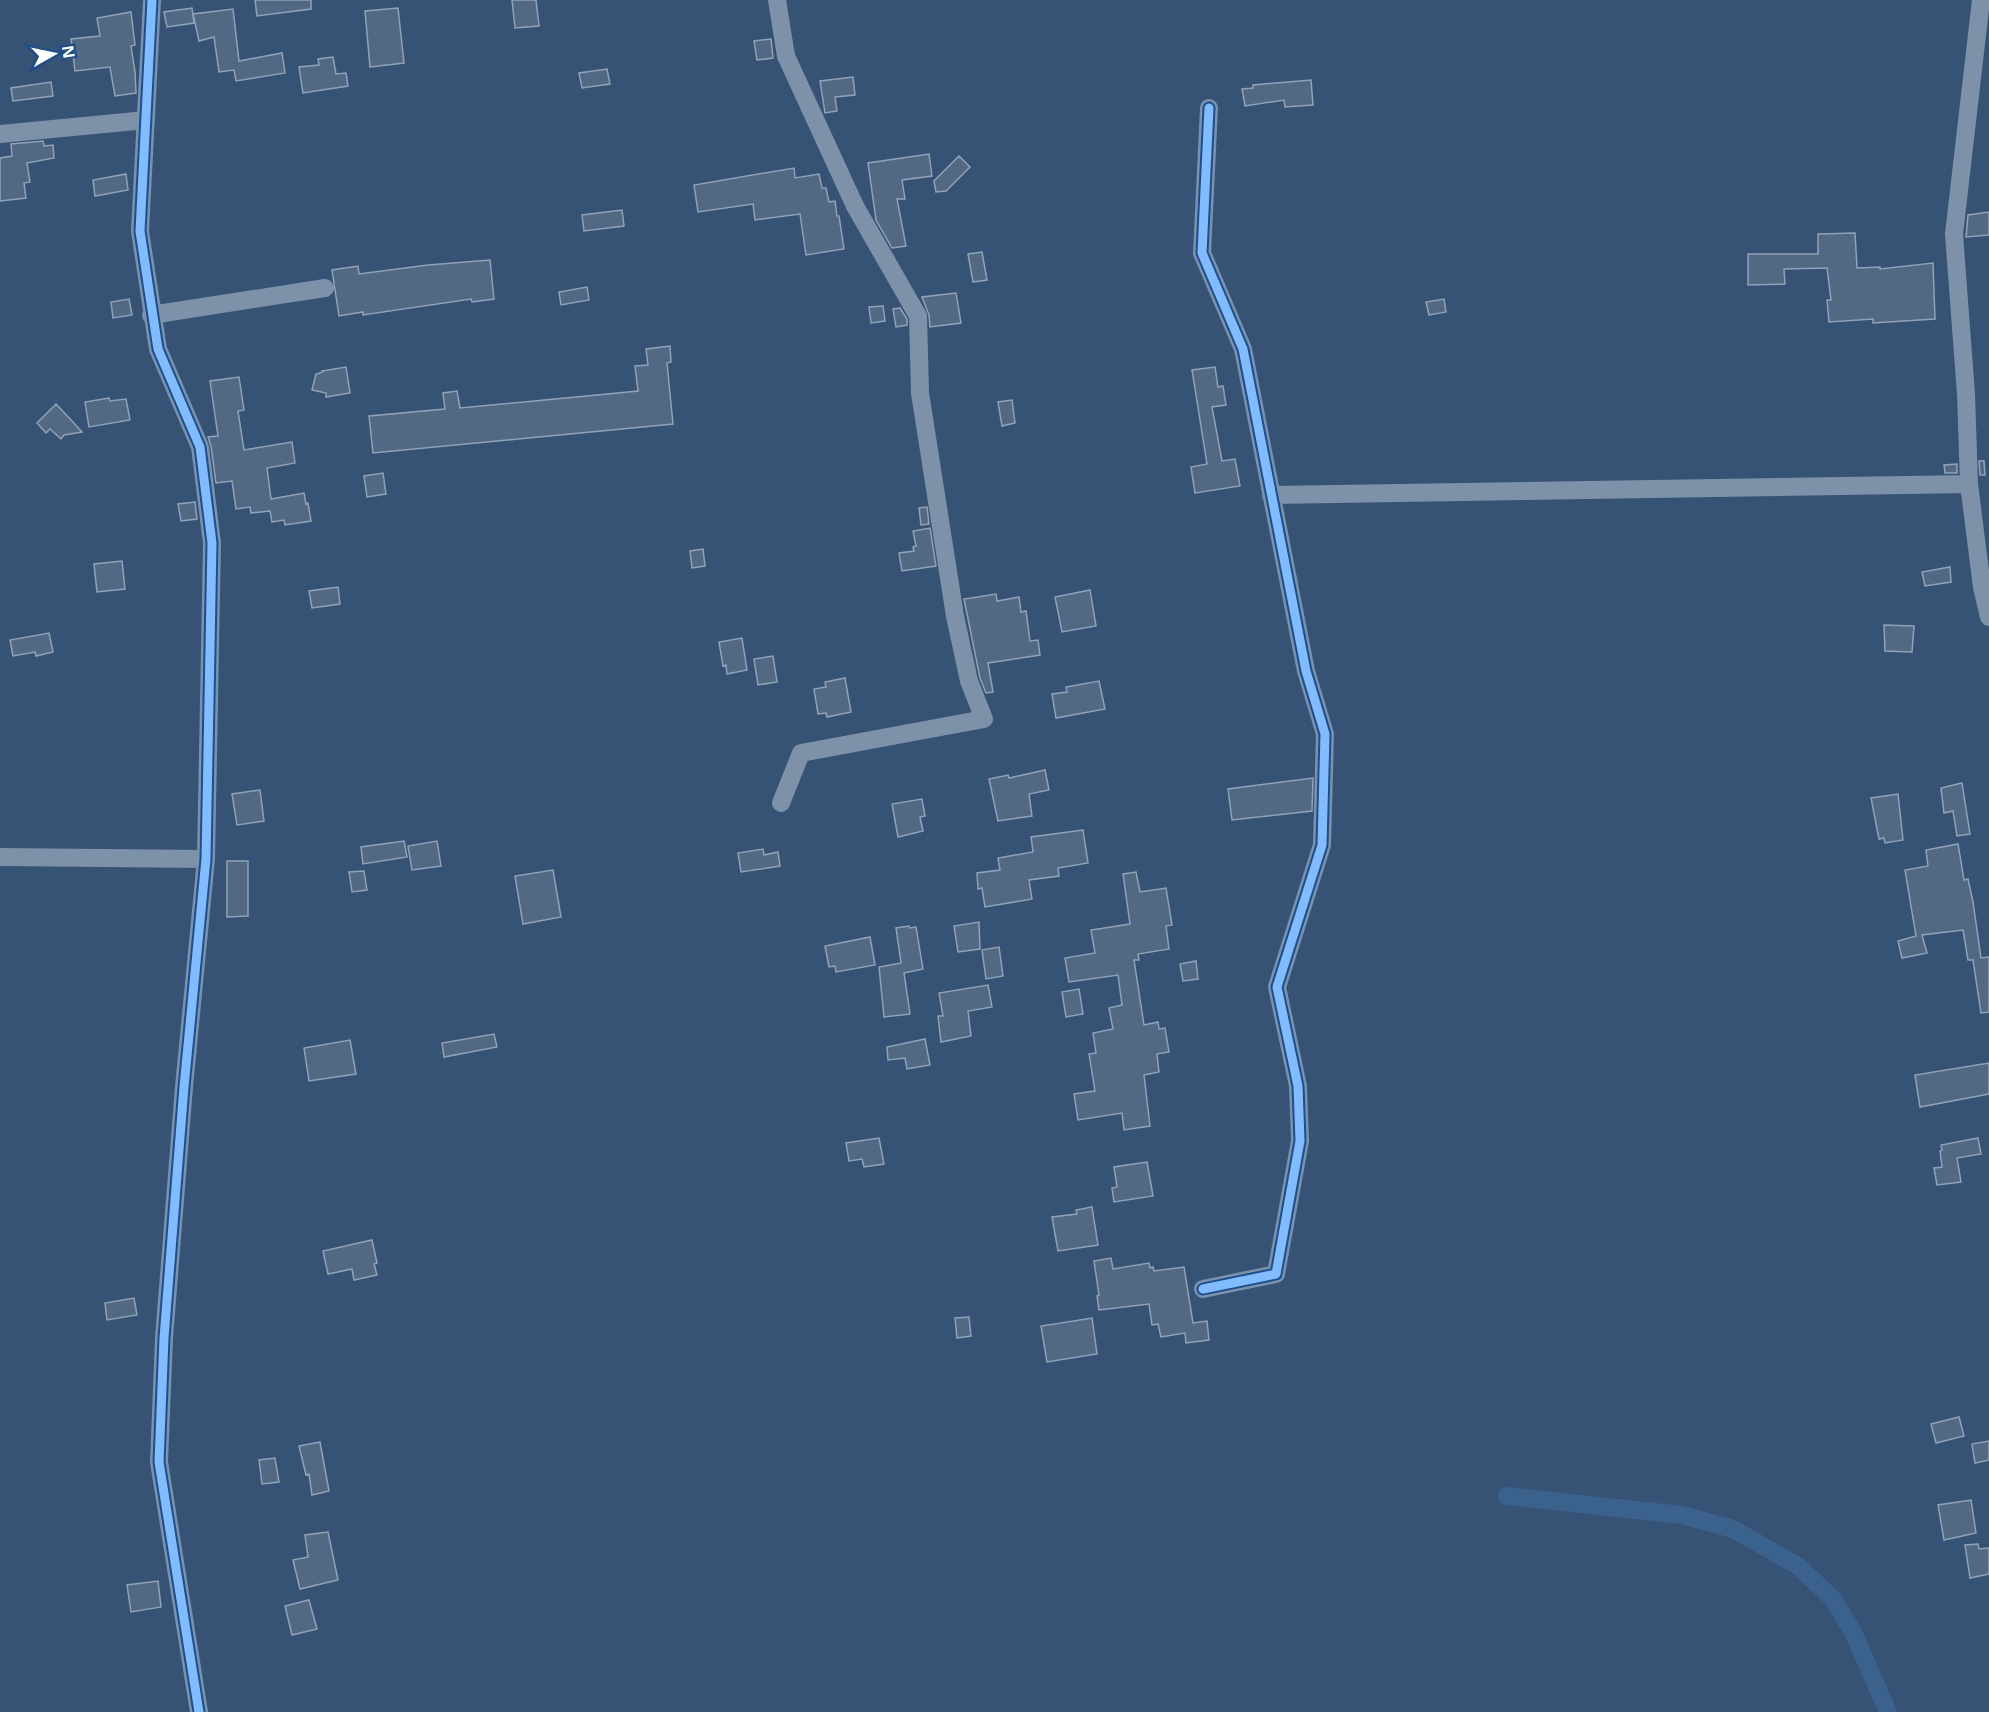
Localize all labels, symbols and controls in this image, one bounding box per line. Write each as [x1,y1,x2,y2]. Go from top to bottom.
north arrow [24,24,84,84]
text: N [57,44,81,60]

